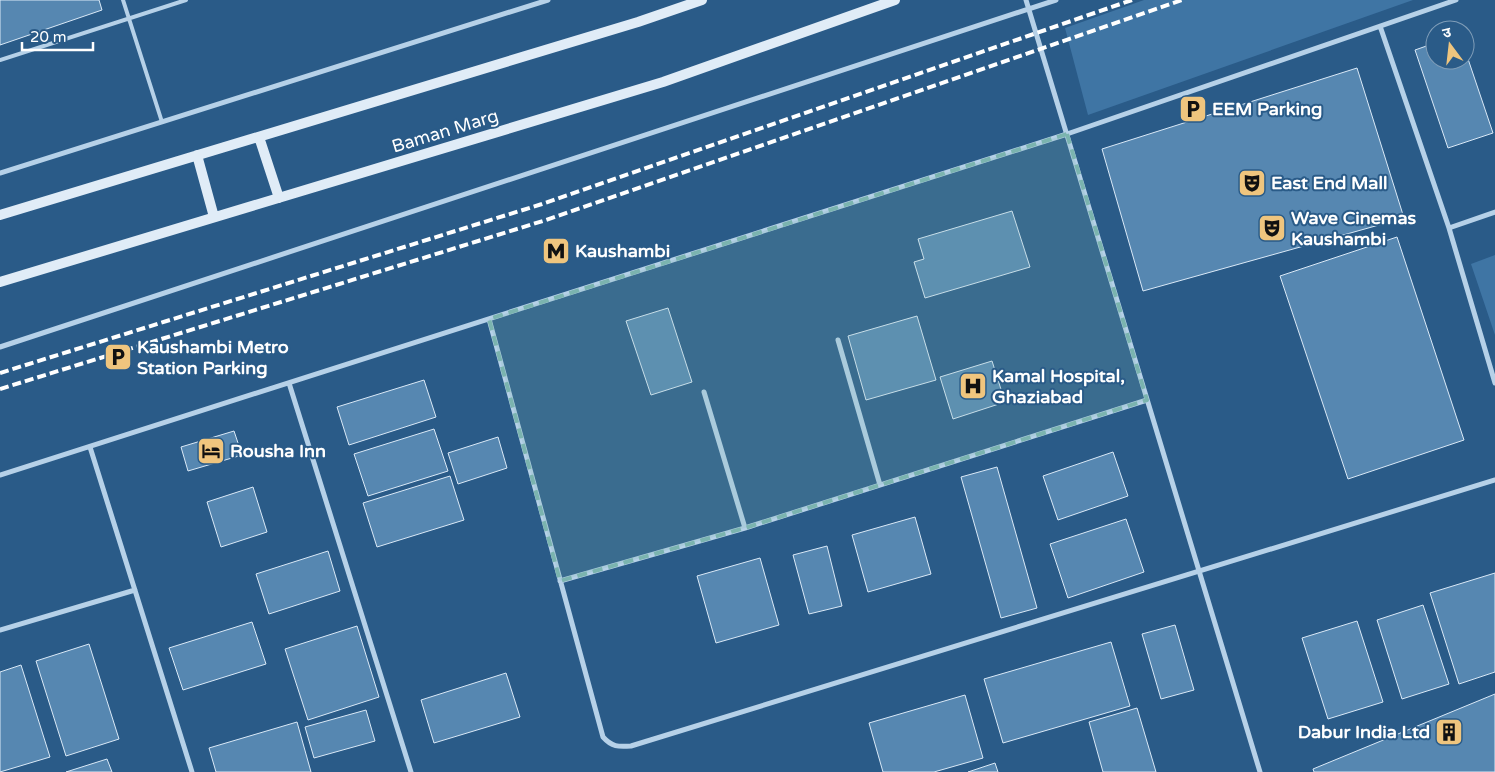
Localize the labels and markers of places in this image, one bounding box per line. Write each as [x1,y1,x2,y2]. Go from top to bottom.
parking icon: EEM Parking [1178,94,1208,124]
place label: EEM Parking [1212,98,1322,120]
theatre icon: East End Mall [1237,168,1267,198]
place label: East End Mall [1271,172,1387,194]
place label: Wave Cinemas Kaushambi [1291,207,1416,250]
theatre icon: Wave Cinemas Kaushambi [1257,213,1287,243]
metro station icon: Kaushambi [541,236,571,266]
place label: Kaushambi [575,240,670,262]
place label: Kaushambi Metro Station Parking [137,336,289,379]
parking icon: Kaushambi Metro Station Parking [103,342,133,372]
place label: Kamal Hospital, Ghaziabad [992,365,1125,408]
hospital icon: Kamal Hospital, Ghaziabad [958,371,988,401]
hotel icon: Rousha Inn [196,436,226,466]
place label: Rousha Inn [230,440,326,462]
building icon: Dabur India Ltd [1434,717,1464,747]
place label: Dabur India Ltd [1298,721,1430,743]

